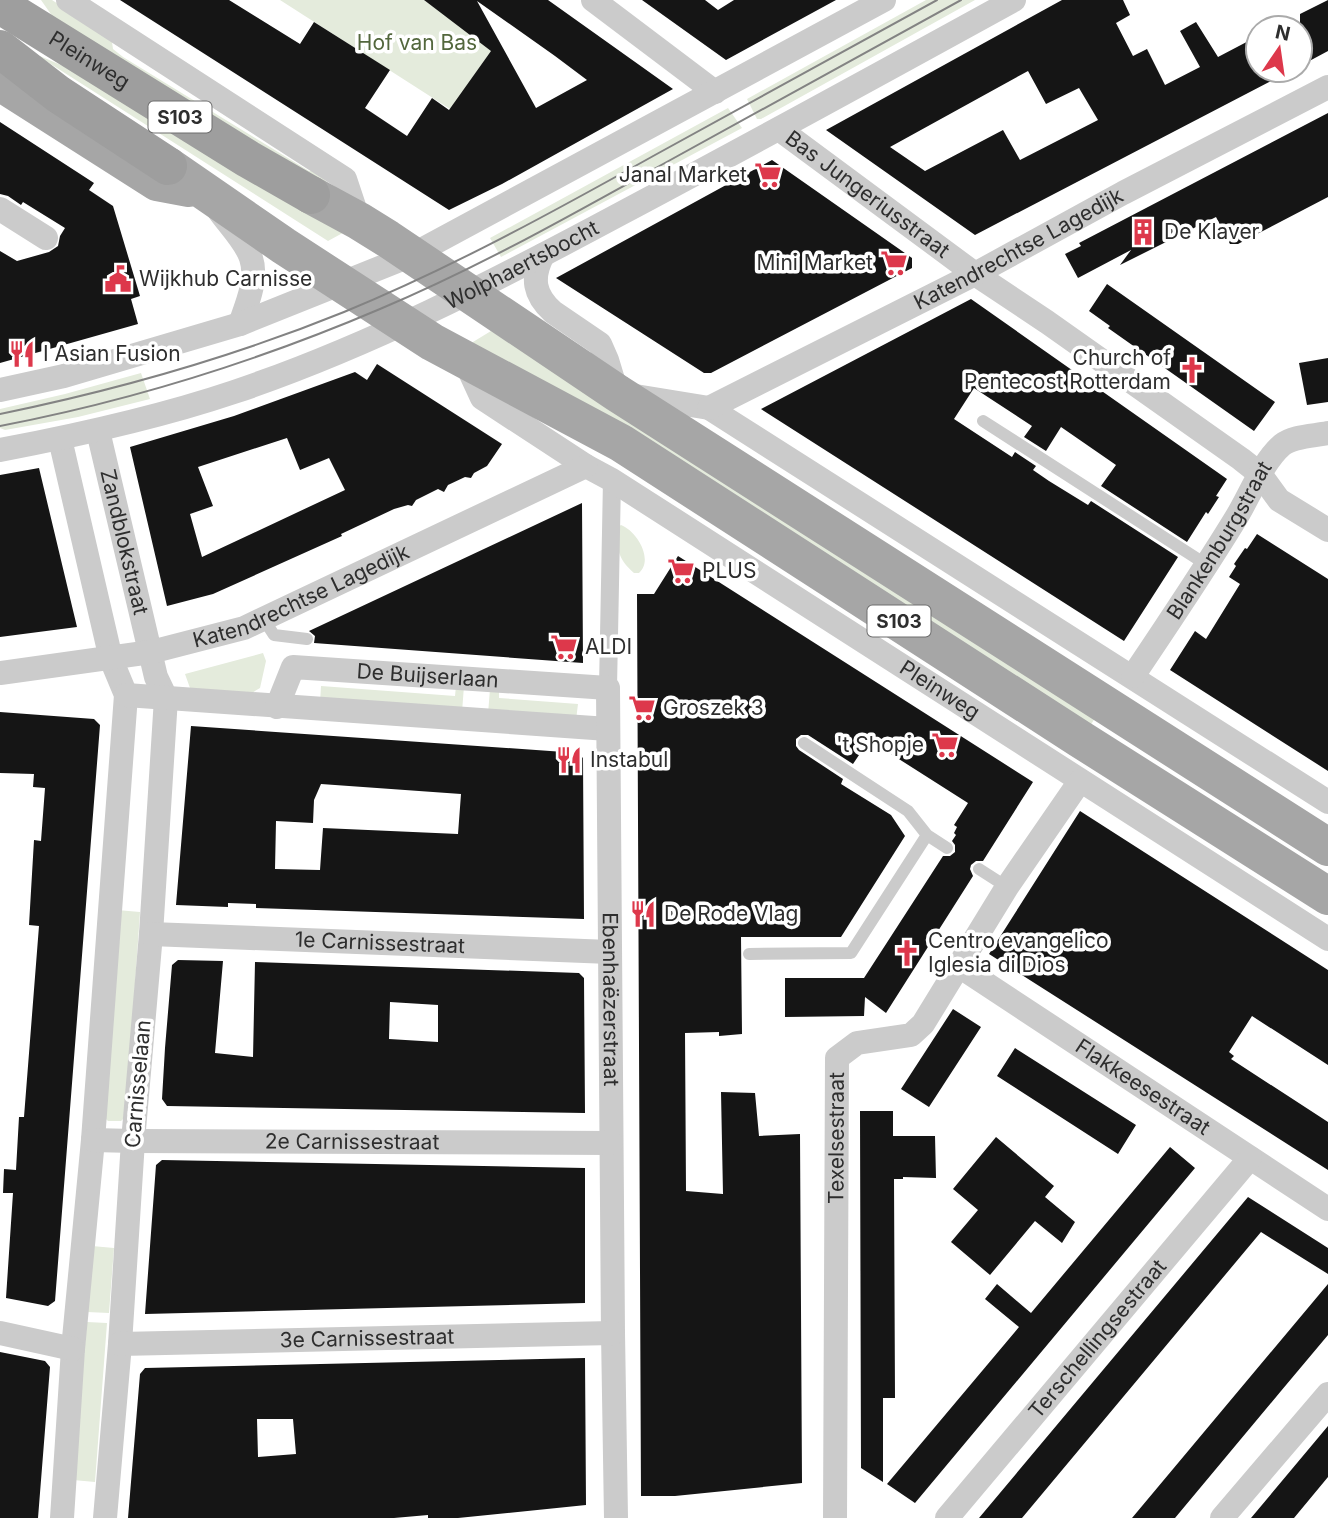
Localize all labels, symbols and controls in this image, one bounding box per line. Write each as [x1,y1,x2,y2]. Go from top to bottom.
north arrow [1244,14,1314,84]
text: N [1273,20,1292,46]
street label: Pleinweg [45,26,134,94]
park label: Hof van Bas [357,30,477,55]
road number: S103 [148,102,212,132]
street label: Bas Jungeriusstraat [781,125,955,263]
supermarket icon: Janal Market [753,160,783,190]
place label: Janal Market [619,162,747,187]
street label: Katendrechtse Lagedijk [910,182,1128,315]
street label: Wolphaertsbocht [441,215,603,314]
building icon: De Klaver [1128,217,1158,247]
place label: De Klaver [1164,219,1260,244]
supermarket icon: Mini Market [879,248,909,278]
place label: Mini Market [756,250,873,275]
public building icon: Wijkhub Carnisse [103,264,133,294]
place label: Wijkhub Carnisse [139,266,312,291]
restaurant icon: I Asian Fusion [7,339,37,369]
place label: I Asian Fusion [43,341,181,366]
place label: Church of Pentecost Rotterdam [964,345,1171,394]
church icon: Church of Pentecost Rotterdam [1177,355,1207,385]
street label: Blankenburgstraat [1161,456,1277,624]
street label: Zandblokstraat [95,467,154,617]
street label: Katendrechtse Lagedijk [190,538,413,653]
supermarket icon: PLUS [666,556,696,586]
place label: PLUS [702,558,756,583]
road number: S103 [867,606,930,636]
supermarket icon: ALDI [549,632,579,662]
place label: ALDI [585,634,632,659]
street label: Pleinweg [895,655,985,725]
street label: De Buijserlaan [356,658,500,693]
supermarket icon: Groszek 3 [627,693,657,723]
place label: Groszek 3 [663,695,764,720]
supermarket icon: 't Shopje [930,730,960,760]
place label: 't Shopje [836,732,924,757]
restaurant icon: Instabul [554,745,584,775]
place label: Instabul [590,747,668,772]
restaurant icon: De Rode Vlag [628,899,658,929]
place label: De Rode Vlag [664,901,798,926]
street label: Ebenhaëzerstraat [598,912,624,1086]
street label: 1e Carnissestraat [294,927,466,958]
place label: Centro evangelico Iglesia di Dios [928,928,1109,977]
church icon: Centro evangelico Iglesia di Dios [892,938,922,968]
street label: Carnisselaan [119,1019,156,1149]
street label: Flakkeesestraat [1071,1033,1215,1140]
street label: Texelsestraat [823,1072,849,1204]
street label: 2e Carnissestraat [265,1129,439,1154]
street label: Terschellingsestraat [1023,1254,1171,1423]
street label: 3e Carnissestraat [279,1324,455,1352]

